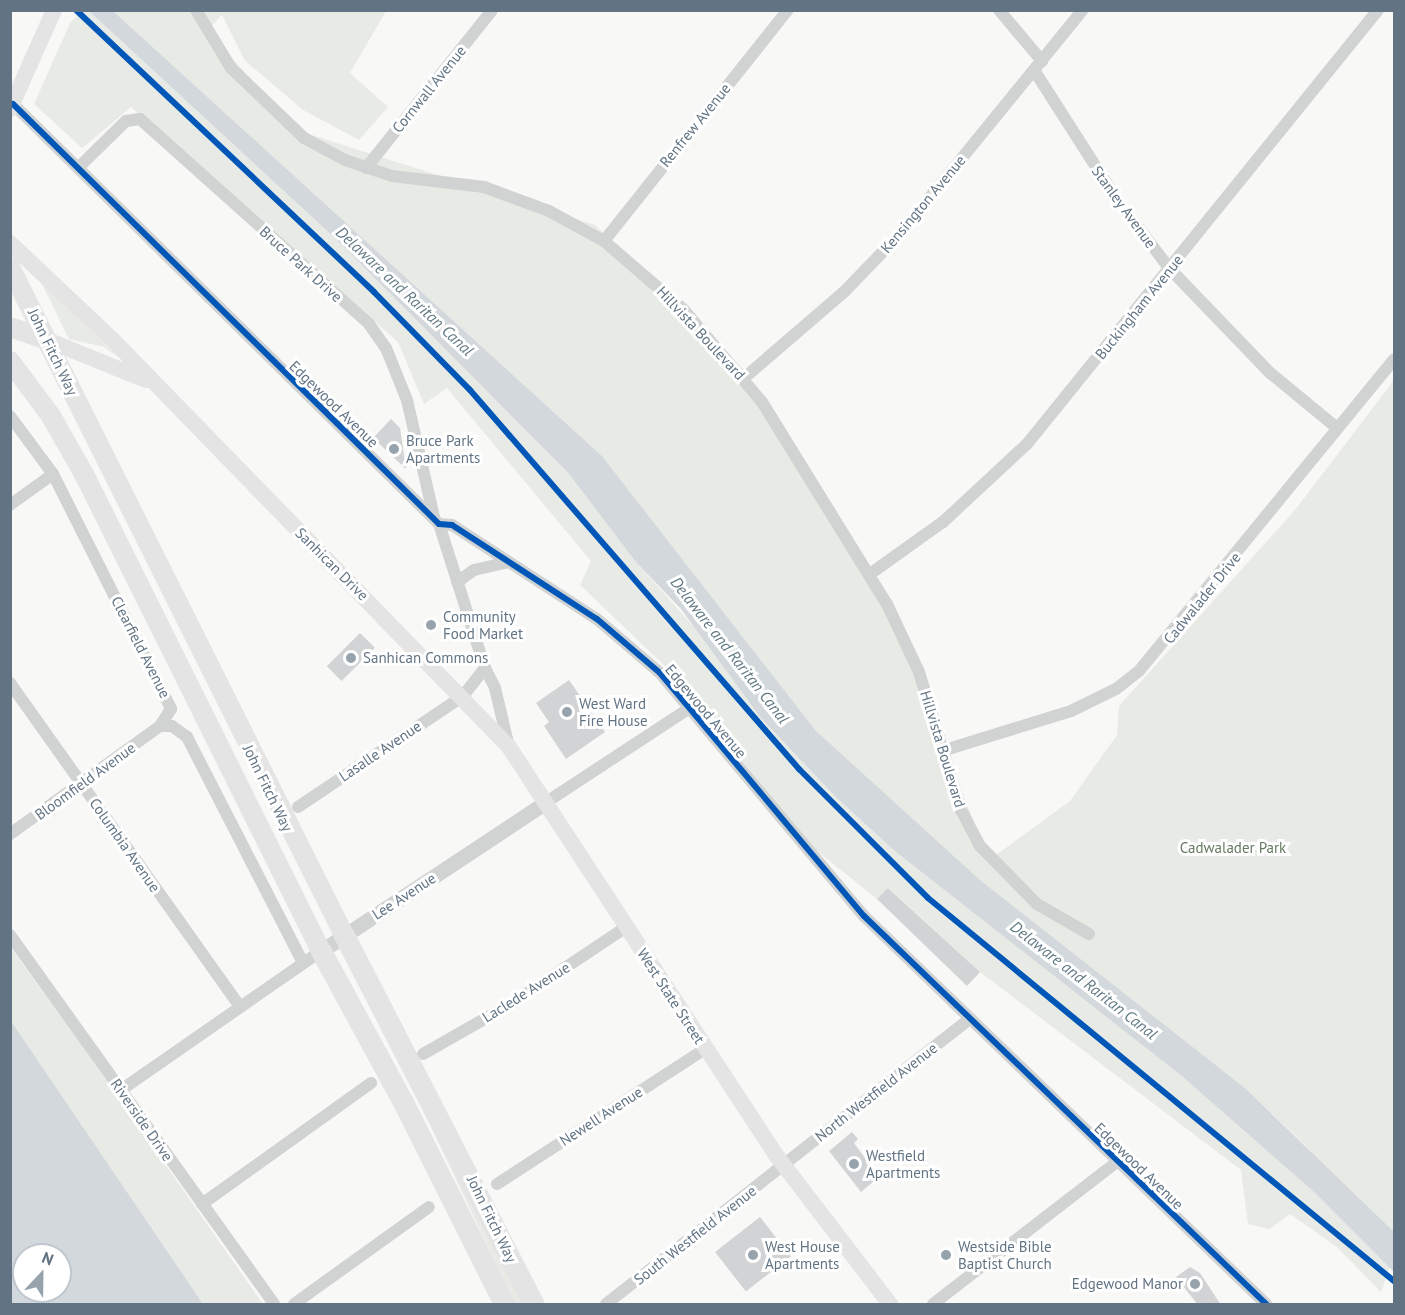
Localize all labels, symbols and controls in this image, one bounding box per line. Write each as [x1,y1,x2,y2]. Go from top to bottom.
street label: Cornwall Avenue [388,42,470,136]
street label: Renfrew Avenue [656,79,734,171]
street label: Kensington Avenue [877,151,969,257]
street label: Stanley Avenue [1088,162,1160,252]
street label: Bruce Park Drive [256,222,346,306]
water label: Delaware and Raritan Canal [332,222,478,360]
street label: Buckingham Avenue [1091,251,1187,363]
street label: Hillvista Boulevard [653,282,749,384]
street label: John Fitch Way [24,305,82,399]
street label: Edgewood Avenue [285,357,383,451]
place label: Bruce Park Apartments [406,431,480,466]
marker: Bruce Park Apartments [387,442,401,456]
street label: Sanhican Drive [292,524,372,604]
street label: Cadwalader Drive [1160,549,1244,647]
water label: Delaware and Raritan Canal [667,573,793,727]
street label: Clearfield Avenue [108,593,174,701]
place label: Community Food Market [443,607,523,642]
marker: Community Food Market [424,618,438,632]
place label: Sanhican Commons [363,649,488,667]
marker: Sanhican Commons [344,651,358,665]
street label: Edgewood Avenue [661,660,751,762]
street label: Hillvista Boulevard [917,688,969,810]
place label: West Ward Fire House [579,694,648,729]
marker: West Ward Fire House [560,705,574,719]
street label: Lasalle Avenue [335,717,425,785]
street label: Bloomfield Avenue [31,738,139,824]
street label: John Fitch Way [239,741,297,835]
street label: Columbia Avenue [86,794,164,896]
park label: Cadwalader Park [1180,839,1286,857]
street label: Lee Avenue [369,869,439,923]
water label: Delaware and Raritan Canal [1007,917,1161,1043]
street label: West State Street [633,945,709,1047]
street label: Laclede Avenue [479,958,573,1026]
street label: North Westfield Avenue [811,1038,941,1146]
street label: Riverside Drive [107,1075,177,1165]
street label: Newell Avenue [556,1082,646,1150]
street label: Edgewood Avenue [1090,1119,1188,1213]
place label: Westfield Apartments [866,1146,940,1181]
marker: Westfield Apartments [847,1157,861,1171]
street label: John Fitch Way [463,1172,521,1266]
street label: South Westfield Avenue [630,1181,760,1289]
place label: West House Apartments [765,1237,840,1272]
place label: Westside Bible Baptist Church [958,1237,1052,1272]
north arrow [12,1243,72,1303]
text: N [39,1247,57,1269]
marker: West House Apartments [746,1248,760,1262]
marker: Westside Bible Baptist Church [939,1248,953,1262]
place label: Edgewood Manor [1072,1275,1183,1293]
marker: Edgewood Manor [1188,1277,1202,1291]

